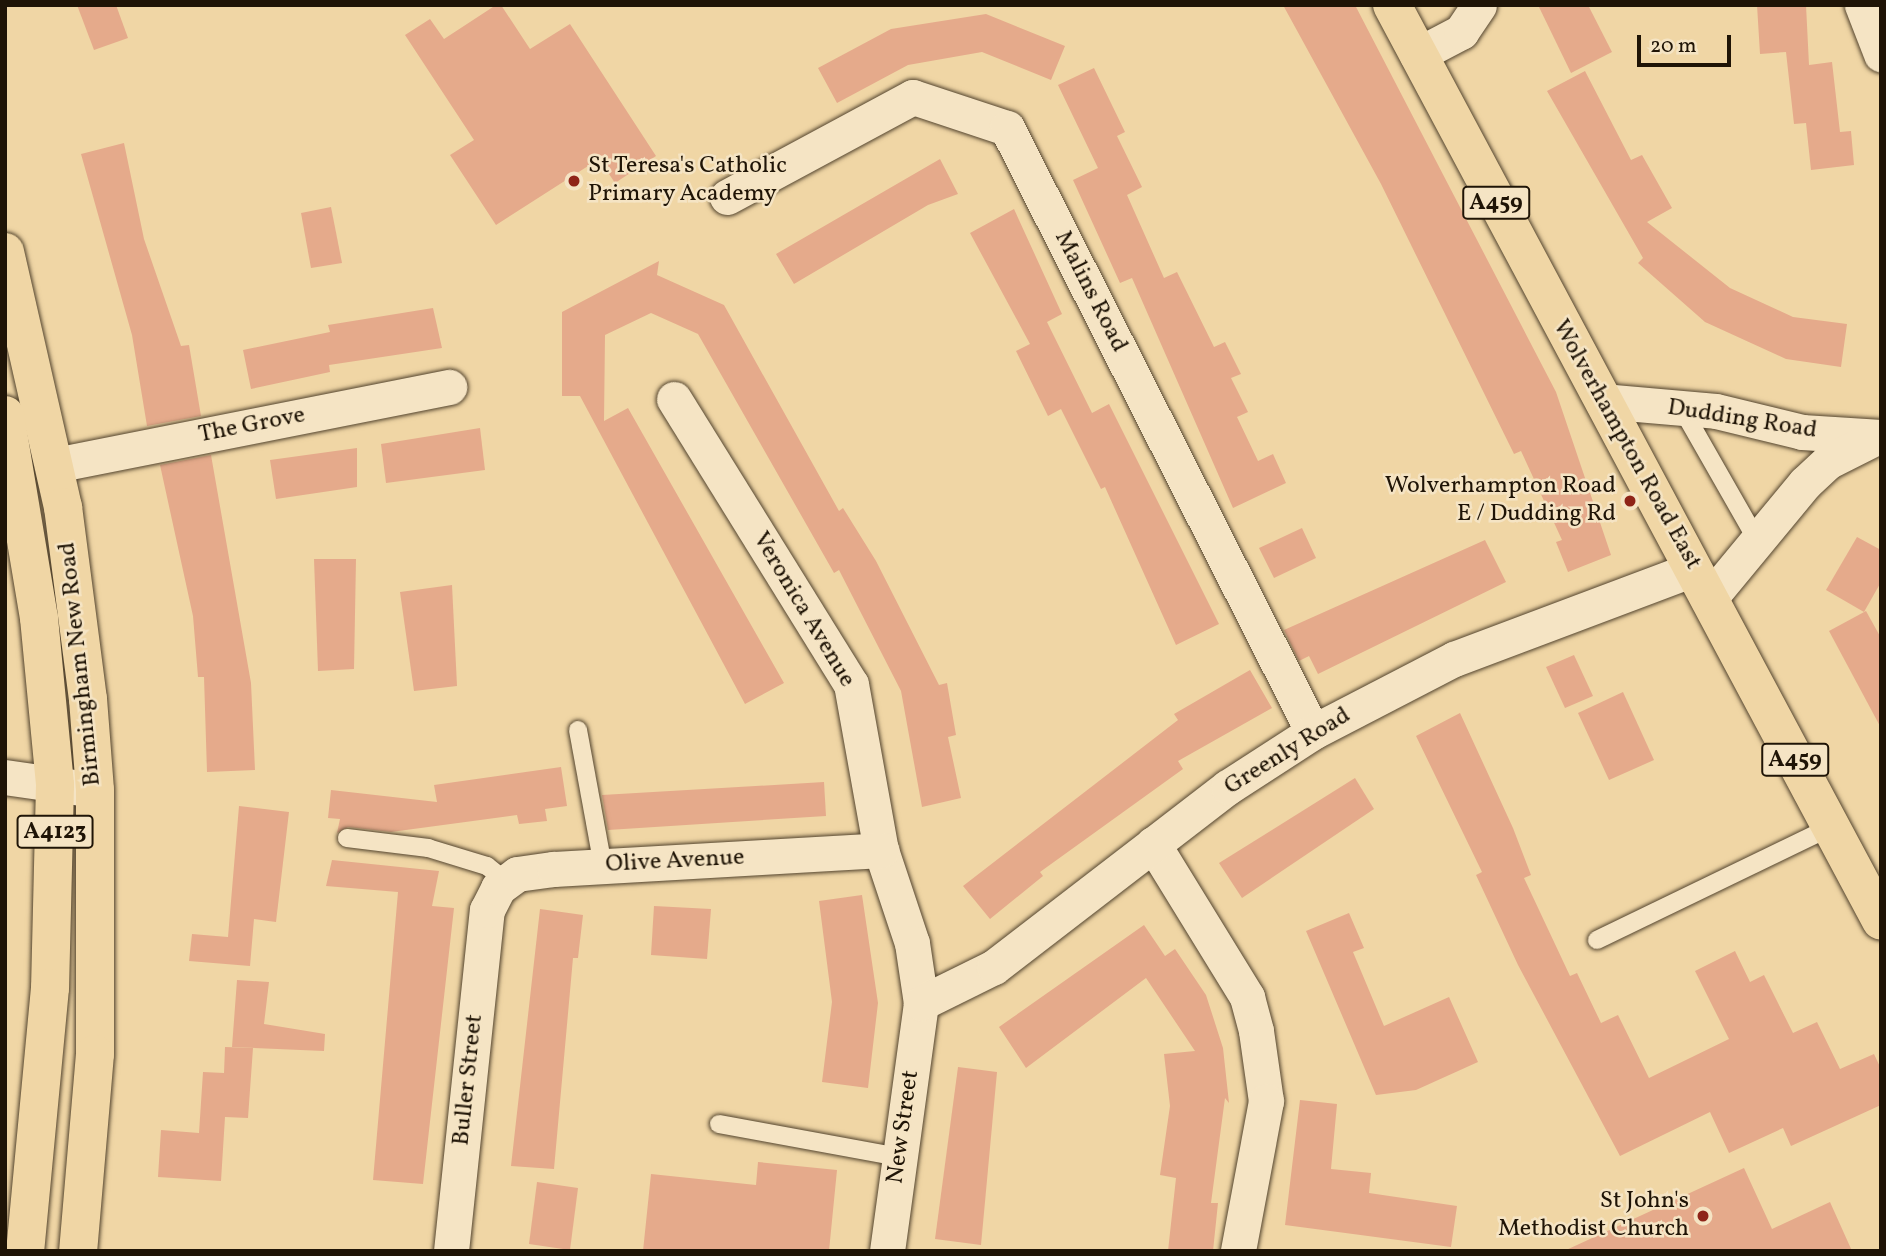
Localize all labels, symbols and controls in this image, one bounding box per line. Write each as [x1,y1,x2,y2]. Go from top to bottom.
scale bar [1641,21,1736,65]
text: 20 m [1650,32,1696,61]
place label: St Teresa's Catholic Primary Academy [588,153,788,209]
marker: St Teresa's Catholic Primary Academy [566,173,582,189]
road number: A459 [1461,184,1531,222]
street label: Malins Road [1047,227,1133,357]
street label: Wolverhampton Road East [1545,315,1707,575]
street label: Dudding Road [1665,394,1819,446]
street label: The Grove [196,402,308,450]
place label: Wolverhampton Road E / Dudding Rd [1385,473,1616,529]
marker: Wolverhampton Road E / Dudding Rd [1622,493,1638,509]
street label: Veronica Avenue [745,527,861,693]
street label: Birmingham New Road [54,540,108,788]
street label: Greenly Road [1219,702,1357,802]
road number: A459 [1760,740,1830,780]
road number: A4123 [16,812,94,852]
street label: Olive Avenue [605,844,745,880]
street label: Buller Street [448,1013,490,1147]
street label: New Street [882,1068,926,1186]
place label: St John's Methodist Church [1498,1188,1689,1244]
marker: St John's Methodist Church [1695,1208,1711,1224]

